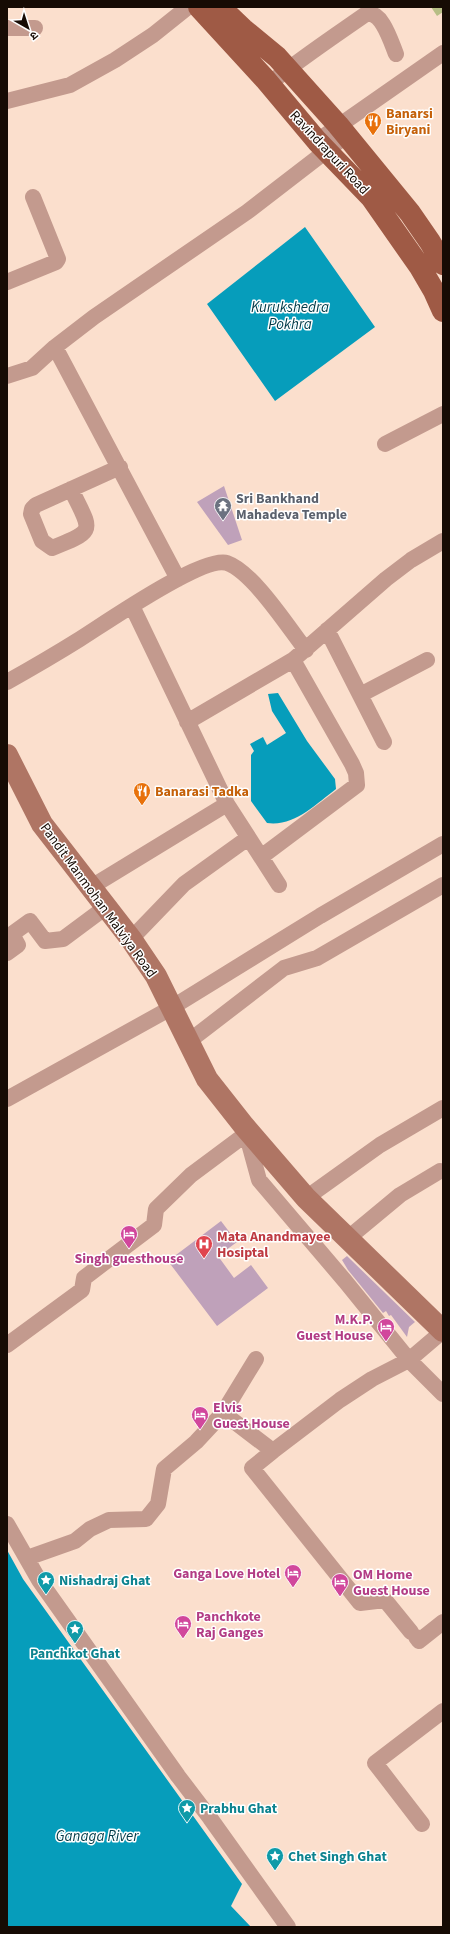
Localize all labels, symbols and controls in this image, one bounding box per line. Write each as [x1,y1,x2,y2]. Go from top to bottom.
north arrow [8,8,48,48]
text: उ [26,28,41,44]
place label: Banarsi Biryani [386,104,433,140]
street label: Ravindrapuri Road [285,106,374,199]
restaurant icon: Banarsi Biryani [363,111,383,136]
water label: Kurukshedra Pokhra [251,297,329,335]
place label: Sri Bankhand Mahadeva Temple [236,489,347,525]
temple icon: Sri Bankhand Mahadeva Temple [213,496,233,521]
restaurant icon: Banarasi Tadka [132,781,152,806]
place label: Banarasi Tadka [155,782,249,802]
street label: Pandit Manmohan Malviya Road [35,819,161,982]
hotel icon: Singh guesthouse [119,1224,139,1249]
place label: Mata Anandmayee Hosiptal [217,1227,331,1263]
hospital icon: Mata Anandmayee Hosiptal [194,1234,214,1259]
place label: Singh guesthouse [74,1249,184,1269]
place label: M.K.P. Guest House [296,1310,373,1346]
hotel icon: M.K.P. Guest House [376,1317,396,1342]
place label: Elvis Guest House [213,1398,290,1434]
hotel icon: Elvis Guest House [190,1405,210,1430]
hotel icon: Ganga Love Hotel [283,1563,303,1588]
place label: Ganga Love Hotel [173,1564,280,1584]
place label: OM Home Guest House [353,1565,430,1601]
place icon: Nishadraj Ghat [36,1570,56,1595]
place label: Nishadraj Ghat [59,1571,151,1591]
hotel icon: OM Home Guest House [330,1572,350,1597]
place label: Panchkote Raj Ganges [196,1607,264,1643]
hotel icon: Panchkote Raj Ganges [173,1614,193,1639]
place icon: Panchkot Ghat [65,1619,85,1644]
place label: Panchkot Ghat [30,1644,121,1664]
place icon: Prabhu Ghat [177,1798,197,1823]
place label: Prabhu Ghat [200,1799,278,1819]
water label: Ganaga River [56,1826,139,1847]
place icon: Chet Singh Ghat [265,1846,285,1871]
place label: Chet Singh Ghat [288,1847,387,1867]

